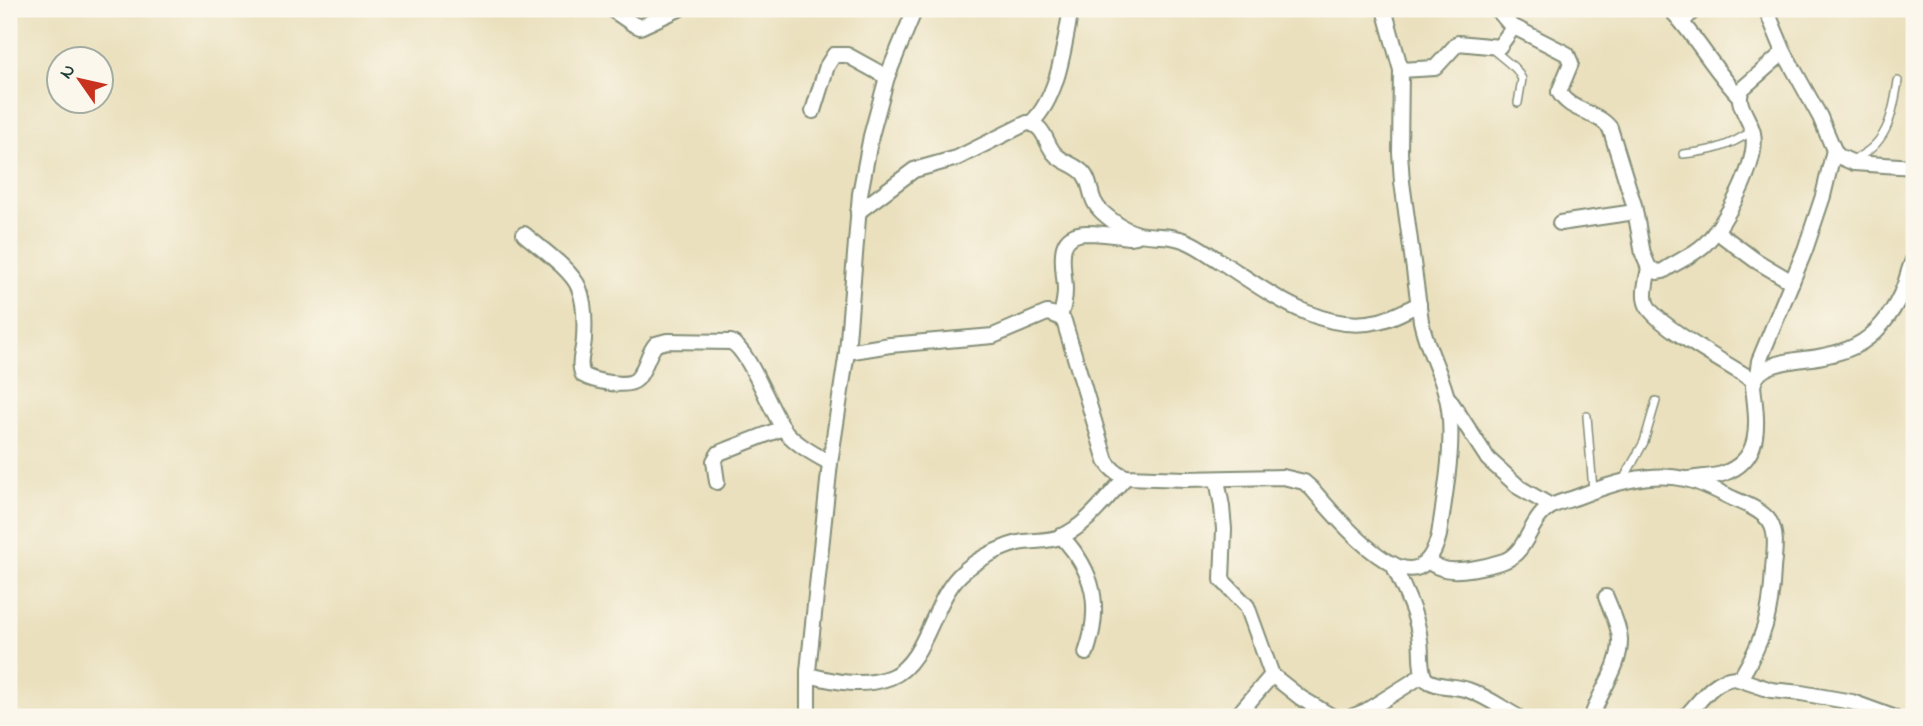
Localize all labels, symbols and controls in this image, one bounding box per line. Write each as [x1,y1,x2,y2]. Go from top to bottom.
north arrow [46,46,116,116]
text: N [53,59,83,85]

